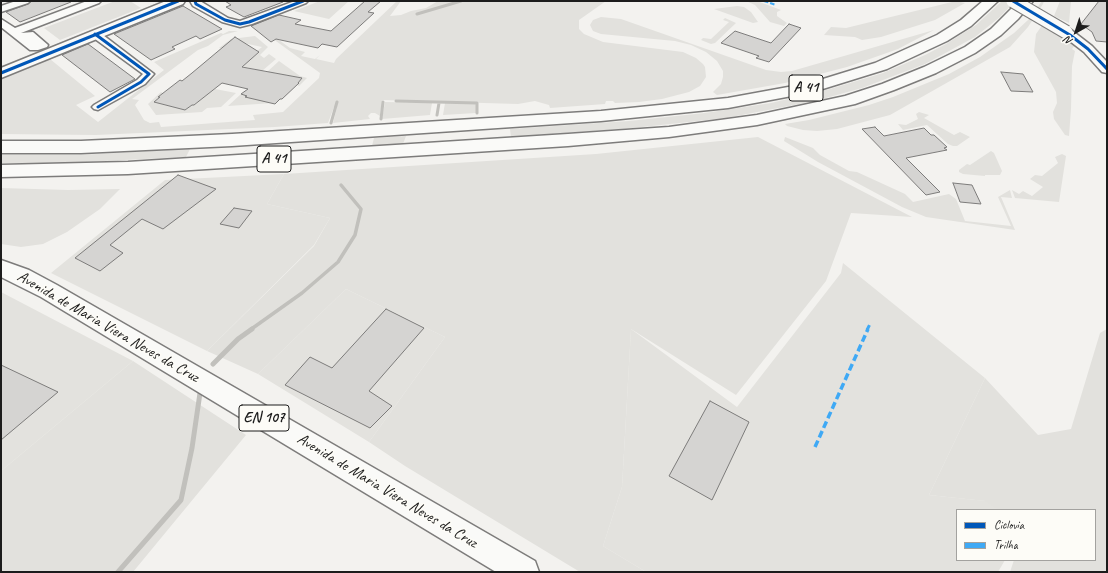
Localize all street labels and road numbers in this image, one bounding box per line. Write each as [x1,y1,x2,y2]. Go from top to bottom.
road number: A 41 [789,75,823,101]
road number: A 41 [257,146,291,172]
street label: Avenida de Maria Viera Neves da Cruz [14,267,202,387]
road number: EN 107 [239,405,289,431]
street label: Avenida de Maria Viera Neves da Cruz [293,430,481,552]

